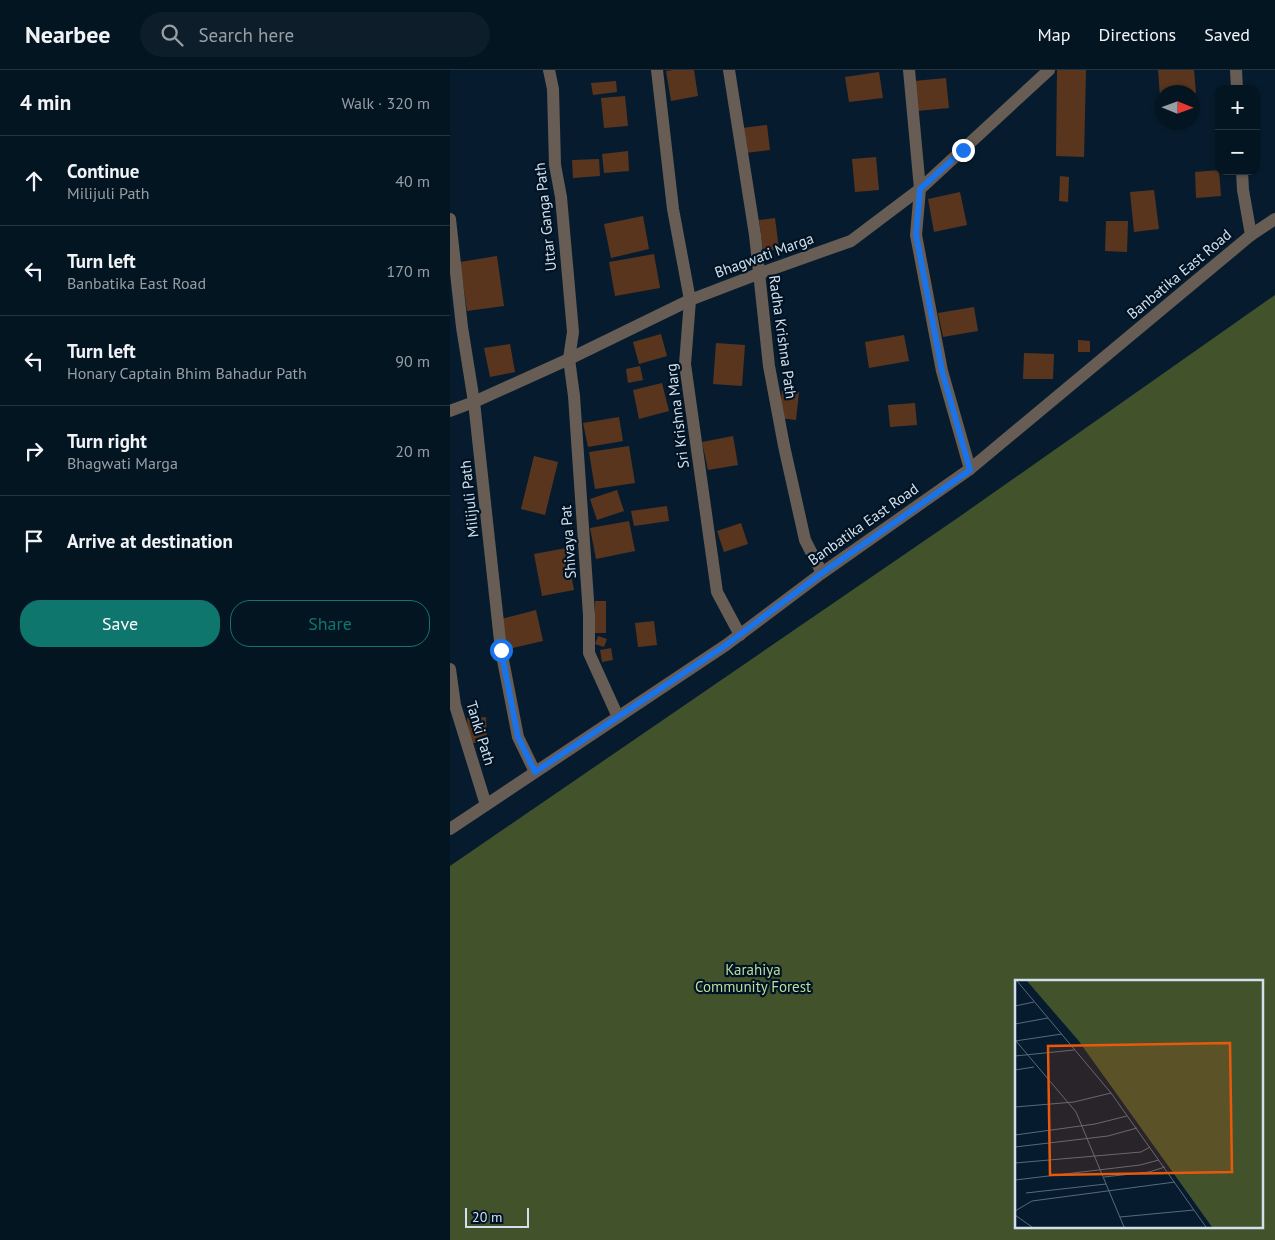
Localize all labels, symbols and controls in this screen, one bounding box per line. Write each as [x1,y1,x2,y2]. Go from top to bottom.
search box [140,12,490,57]
text: Nearbee [25,19,110,50]
icon: search [158,21,186,49]
text: Search here [198,23,294,47]
text: Map [1038,23,1070,46]
text: Directions [1098,23,1176,46]
text: Saved [1204,23,1250,46]
north arrow [1155,85,1200,130]
map controls [1215,85,1260,175]
button: + [1215,85,1260,130]
text: 4 min [20,89,71,116]
text: Walk · 320 m [341,93,430,113]
button: − [1215,130,1260,175]
route end [952,139,975,162]
text: Continue [67,159,139,183]
street label: Uttar Ganga Path [530,162,560,272]
icon: ahead [20,167,48,195]
text: 40 m [395,171,430,191]
text: Milijuli Path [67,183,150,203]
street label: Banbatika East Road [1123,225,1235,323]
street label: Bhagwati Marga [712,228,816,282]
text: Turn left [67,249,136,273]
icon: left [20,257,48,285]
text: 170 m [387,261,430,281]
text: Banbatika East Road [67,273,206,293]
street label: Radha Krishna Path [765,274,801,400]
text: Turn left [67,339,136,363]
icon: left [20,347,48,375]
text: 90 m [395,351,430,371]
street label: Sri Krishna Marg [661,362,693,470]
text: Honary Captain Bhim Bahadur Path [67,363,307,383]
text: Turn right [67,429,147,453]
icon: right [20,437,48,465]
text: 20 m [395,441,430,461]
text: Bhagwati Marga [67,453,178,473]
street label: Milijuli Path [456,460,482,538]
street label: Banbatika East Road [804,479,922,569]
street label: Shivaya Pat [556,505,580,579]
icon: arrive [20,527,48,555]
text: Arrive at destination [67,529,233,553]
button: Save [20,600,220,647]
button: Share [230,600,430,647]
route start [490,639,513,662]
street label: Tanki Path [462,699,500,767]
park label: Karahiya Community Forest [695,960,811,996]
inset map [1015,980,1262,1228]
scale bar [465,1205,529,1228]
text: 20 m [472,1208,502,1226]

